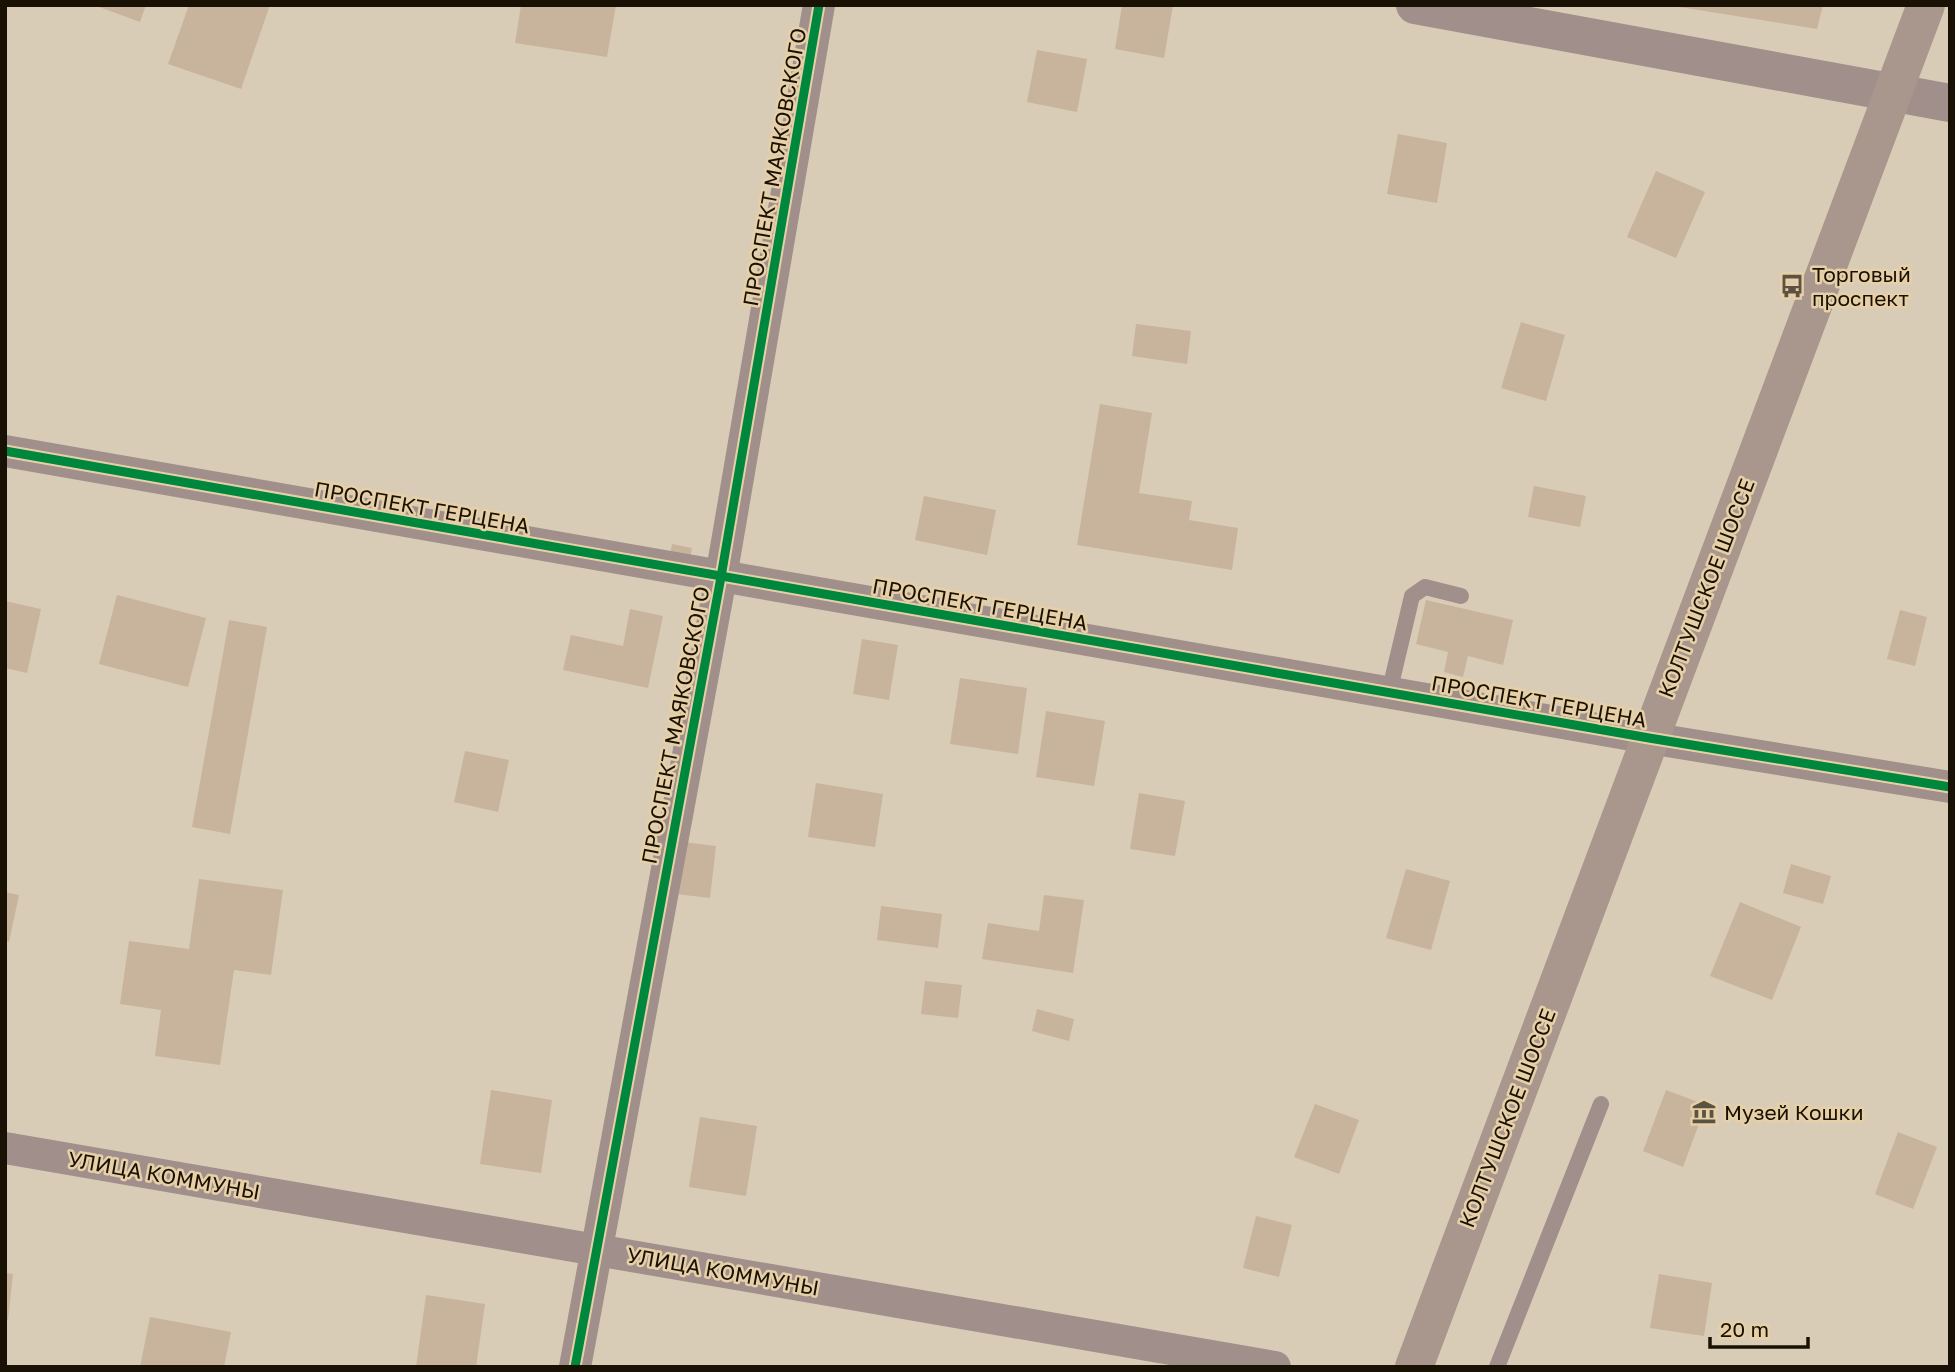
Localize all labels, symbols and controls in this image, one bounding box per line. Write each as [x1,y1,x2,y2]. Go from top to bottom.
street label: ПРОСПЕКТ МАЯКОВСКОГО [737,26,811,308]
place label: Торговый проспект [1812,261,1911,311]
bus stop icon: Торговый проспект [1778,272,1806,300]
street label: ПРОСПЕКТ ГЕРЦЕНА [312,475,532,539]
street label: КОЛТУШСКОЕ ШОССЕ [1652,475,1760,701]
street label: ПРОСПЕКТ ГЕРЦЕНА [870,572,1090,636]
street label: ПРОСПЕКТ МАЯКОВСКОГО [635,584,715,866]
street label: ПРОСПЕКТ ГЕРЦЕНА [1429,669,1649,733]
street label: КОЛТУШСКОЕ ШОССЕ [1453,1005,1561,1231]
museum icon: Музей Кошки [1690,1098,1718,1126]
place label: Музей Кошки [1724,1099,1863,1125]
street label: УЛИЦА КОММУНЫ [66,1145,262,1205]
street label: УЛИЦА КОММУНЫ [625,1241,821,1301]
scale bar [1710,1306,1808,1350]
text: 20 m [1720,1316,1769,1342]

